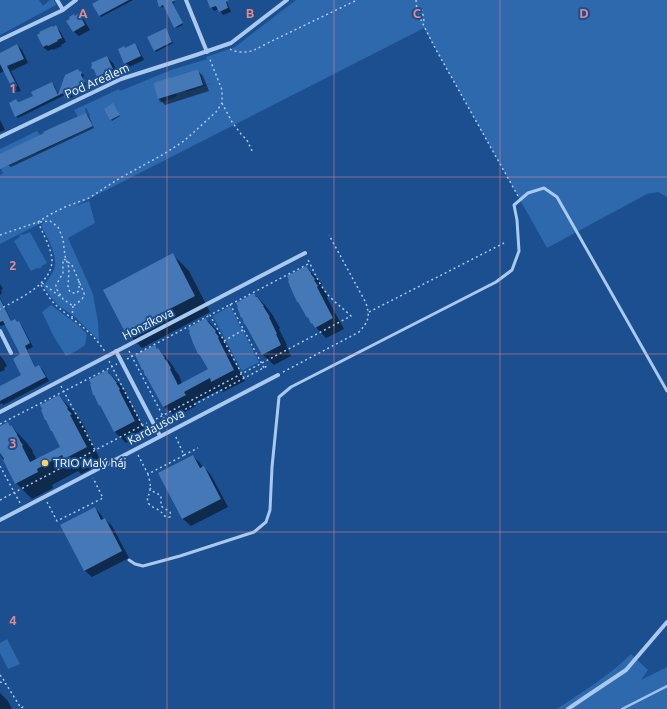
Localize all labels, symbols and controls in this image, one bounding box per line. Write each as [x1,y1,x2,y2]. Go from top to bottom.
text: A [78,6,88,20]
text: B [246,6,255,20]
text: C [413,6,422,20]
text: D [579,6,589,20]
street label: Pod Areálem [63,61,131,101]
text: 1 [9,81,17,95]
text: 2 [9,258,17,272]
street label: Honzíkova [120,305,175,342]
street label: Kardausova [125,406,186,447]
text: 3 [9,436,17,450]
place label: TRIO Malý háj [53,456,127,469]
marker: TRIO Malý háj [40,458,50,468]
text: 4 [9,613,17,627]

